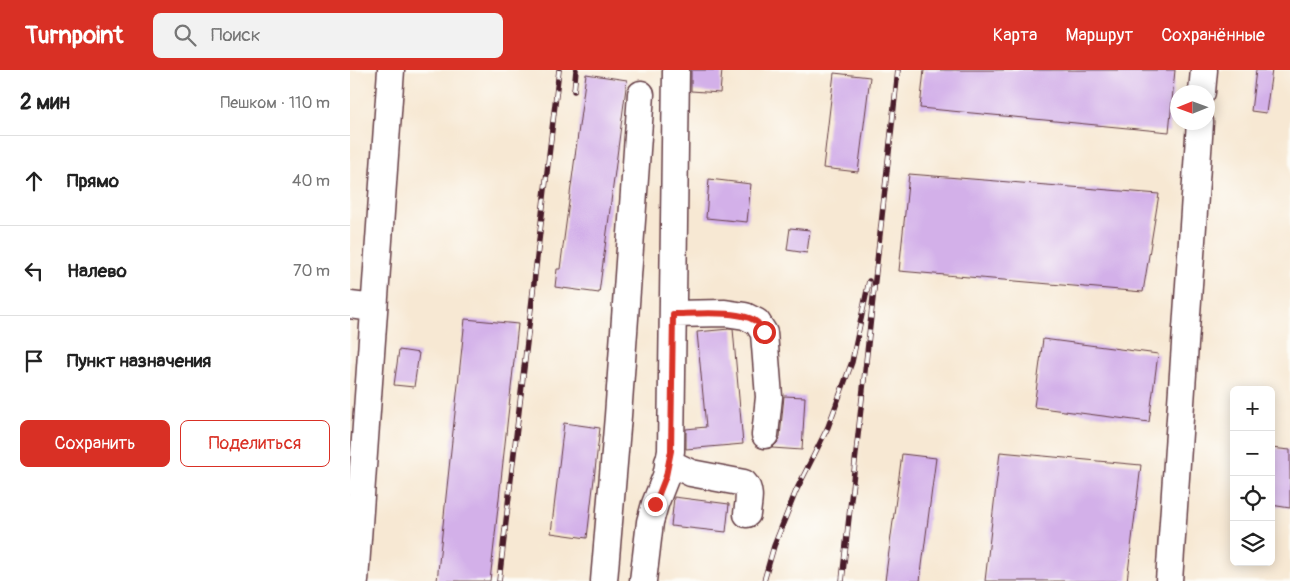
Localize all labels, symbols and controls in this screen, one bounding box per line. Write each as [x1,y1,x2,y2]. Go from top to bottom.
search box [153,13,503,58]
text: Turnpoint [25,21,123,50]
icon: search [171,21,199,49]
text: Поиск [211,23,261,47]
text: Карта [993,24,1037,47]
text: Маршрут [1065,24,1133,47]
text: Сохранённые [1161,24,1265,47]
north arrow [1170,85,1215,130]
text: 2 мин [20,89,70,116]
text: Пешком · 110 m [221,93,330,113]
icon: ahead [20,167,48,195]
text: Прямо [67,169,119,193]
text: 40 m [292,171,330,191]
icon: left [20,257,48,285]
text: Налево [67,259,127,283]
text: 70 m [293,261,330,281]
route start [753,321,776,344]
icon: arrive [20,347,48,375]
text: Пункт назначения [67,349,211,373]
map controls [1230,386,1275,566]
button: + [1230,386,1275,431]
button: Сохранить [20,420,170,467]
button: Поделиться [180,420,330,467]
button: − [1230,431,1275,476]
button: locate [1230,476,1275,521]
route end [644,493,667,516]
button: layers [1230,521,1275,566]

